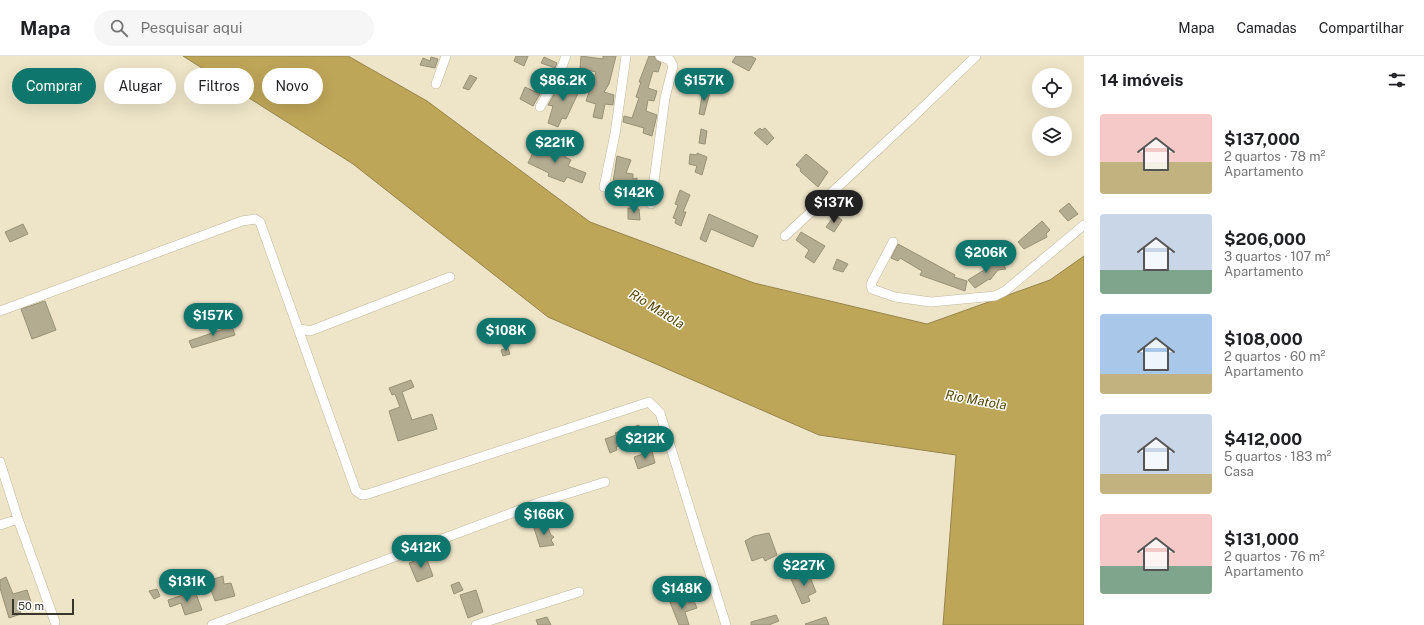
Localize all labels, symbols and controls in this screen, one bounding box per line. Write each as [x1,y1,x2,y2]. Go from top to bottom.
search box [94,10,374,46]
text: Mapa [20,17,70,39]
icon: search [108,17,130,39]
text: Pesquisar aqui [140,19,242,36]
text: Mapa [1178,20,1214,36]
text: Camadas [1236,20,1297,36]
text: Compartilhar [1319,20,1404,36]
chip: Comprar [12,68,96,104]
chip: Alugar [104,68,176,104]
chip: Filtros [184,68,254,104]
chip: Novo [262,68,323,104]
pin: $86.2K [530,68,596,102]
pin: $157K [676,68,732,102]
map controls [1032,68,1072,156]
button: locate [1032,68,1072,108]
icon: filters [1386,69,1408,91]
text: 14 imóveis [1100,70,1184,90]
text: $86.2K [539,73,587,88]
text: $157K [684,73,724,88]
button: layers [1032,116,1072,156]
text: $137,000 [1224,129,1300,149]
pin: $221K [527,130,583,164]
icon: home [1132,130,1180,178]
text: $221K [535,135,575,150]
text: 2 quartos · 78 m² [1224,149,1325,164]
text: Apartamento [1224,164,1303,179]
pin: $142K [606,180,662,214]
text: $142K [614,185,654,200]
pin: $137K [806,190,862,224]
text: $137K [814,195,854,210]
text: $206,000 [1224,229,1306,249]
icon: home [1132,230,1180,278]
pin: $206K [958,240,1014,274]
text: $206K [964,245,1008,260]
text: 3 quartos · 107 m² [1224,249,1330,264]
text: Apartamento [1224,264,1303,279]
water label: Rio Matola [627,286,687,332]
pin: $157K [185,303,241,337]
text: $157K [193,308,233,323]
pin: $108K [478,318,534,352]
text: $108K [486,323,526,338]
text: $108,000 [1224,329,1303,349]
icon: home [1132,330,1180,378]
text: 2 quartos · 60 m² [1224,349,1325,364]
text: Apartamento [1224,364,1303,379]
water label: Rio Matola [944,387,1008,413]
pin: $212K [617,426,673,460]
text: $412,000 [1224,429,1302,449]
icon: home [1132,430,1180,478]
text: $212K [625,431,665,446]
text: 5 quartos · 183 m² [1224,449,1332,464]
text: Casa [1224,464,1254,479]
pin: $166K [516,502,572,536]
text: $166K [524,507,564,522]
text: $131,000 [1224,529,1299,549]
icon: home [1132,530,1180,578]
pin: $412K [393,535,449,569]
text: $412K [401,540,441,555]
text: 2 quartos · 76 m² [1224,549,1325,564]
pin: $227K [776,553,832,587]
text: $227K [783,558,825,573]
text: Apartamento [1224,564,1303,579]
pin: $131K [159,569,215,603]
text: $131K [168,574,206,589]
pin: $148K [654,576,710,610]
text: $148K [662,581,702,596]
scale bar [12,597,74,616]
text: 50 m [18,600,44,612]

